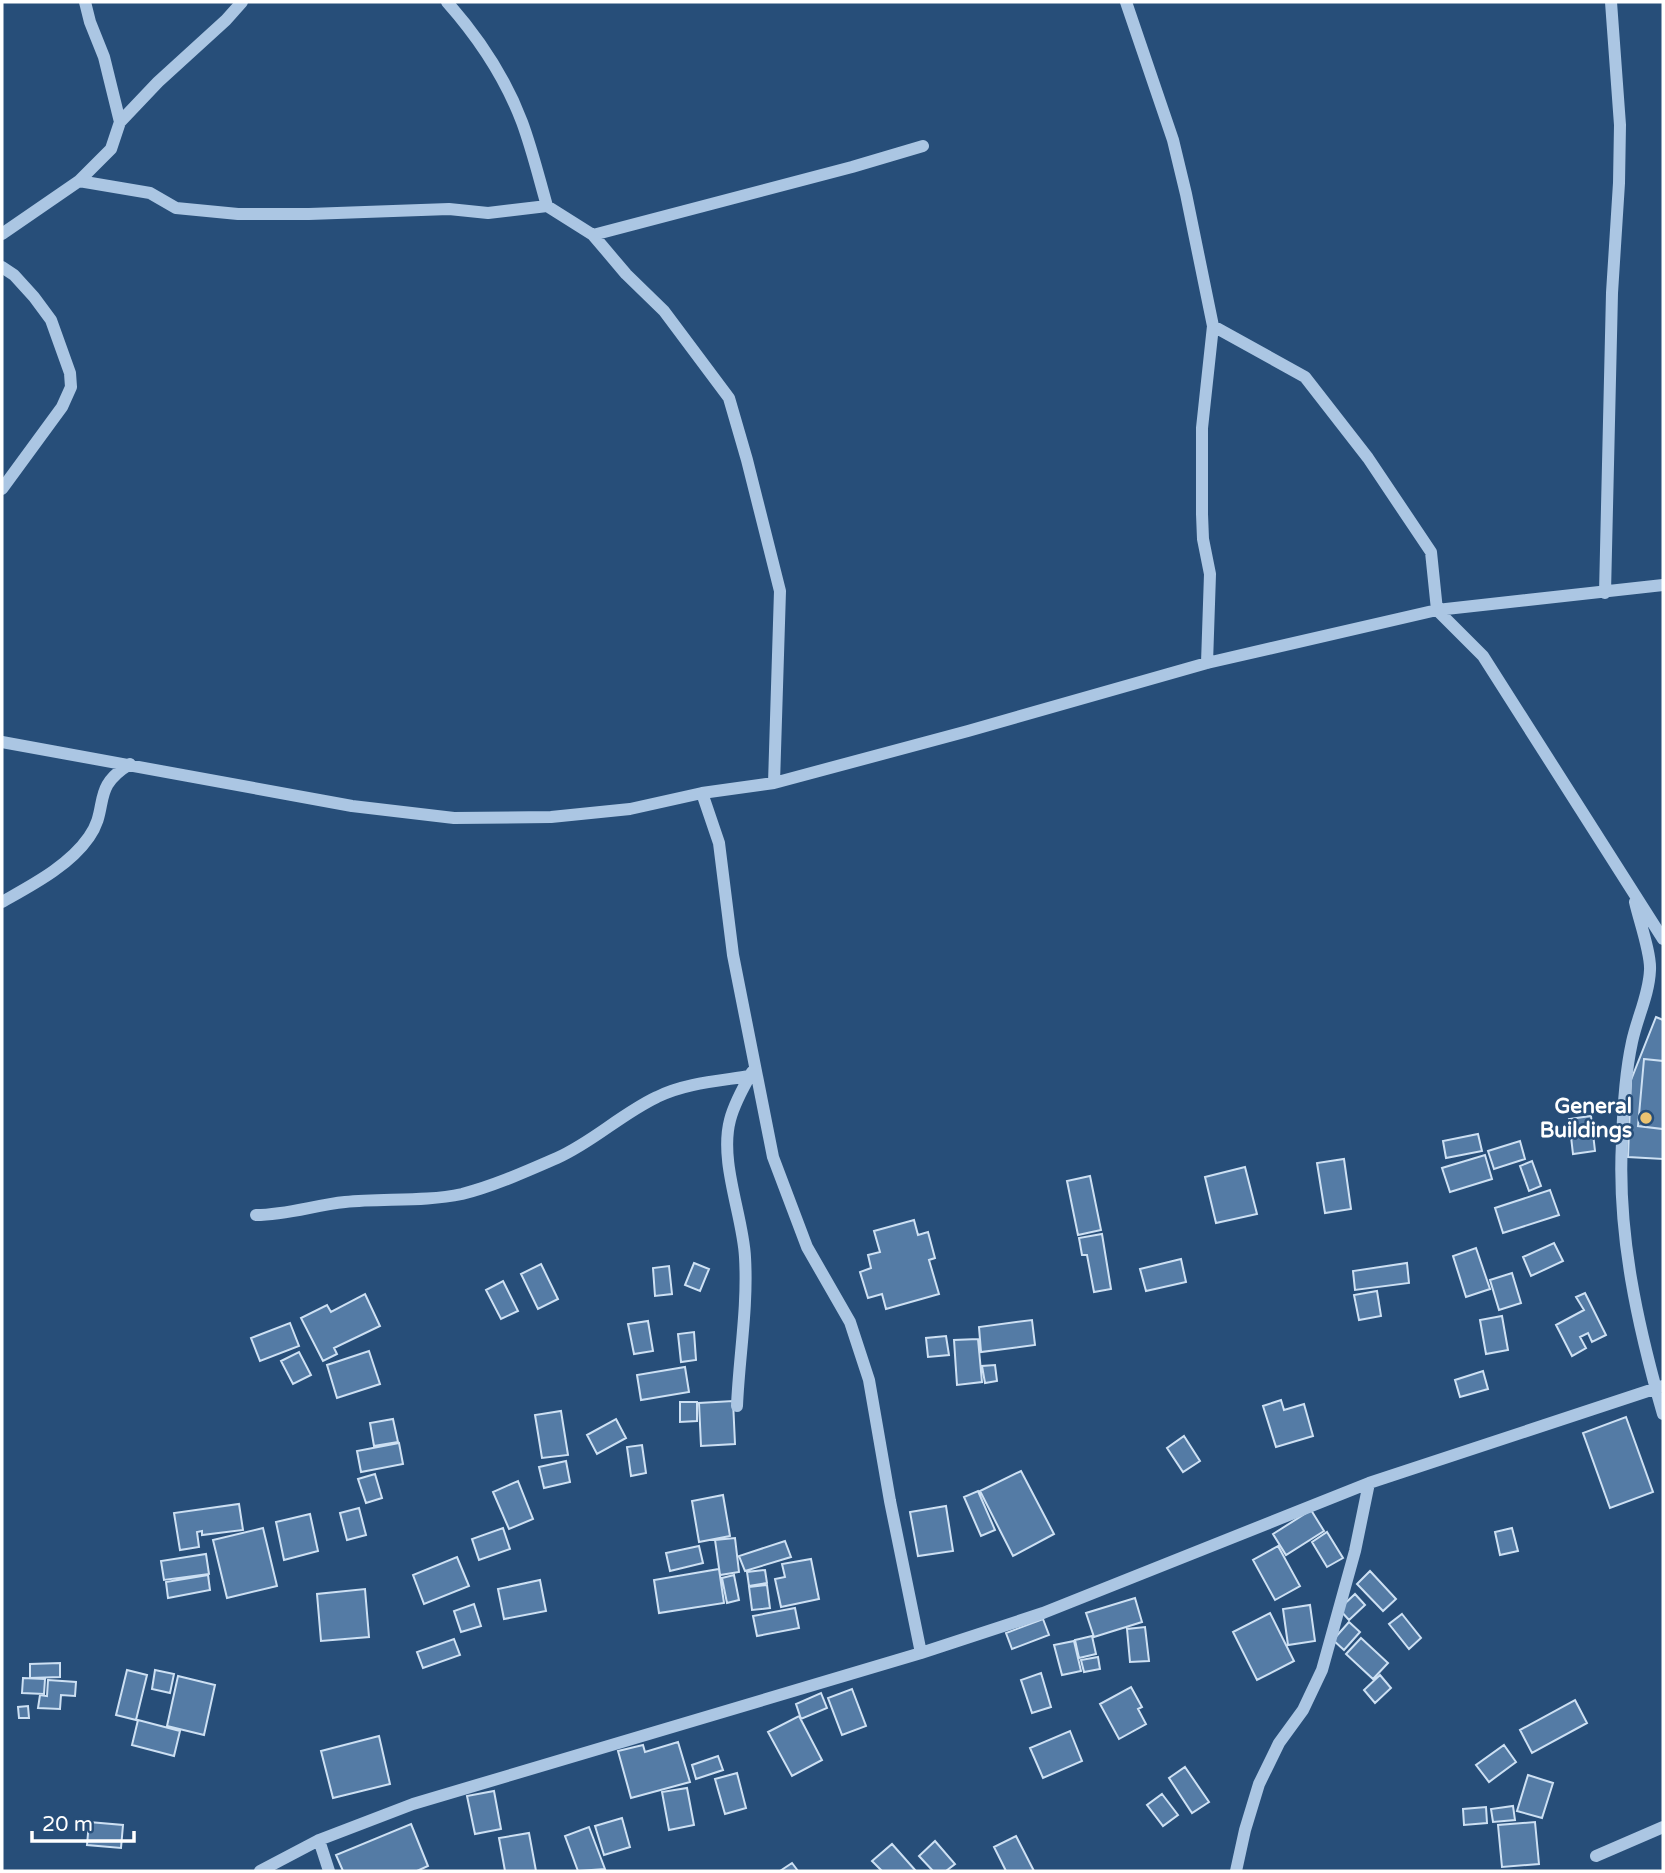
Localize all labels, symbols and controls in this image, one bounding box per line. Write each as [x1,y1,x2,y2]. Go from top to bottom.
place label: General Buildings [1540,1094,1632,1143]
marker: General Buildings [1638,1110,1654,1126]
scale bar [32,1800,133,1844]
text: 20 m [42,1812,93,1837]

